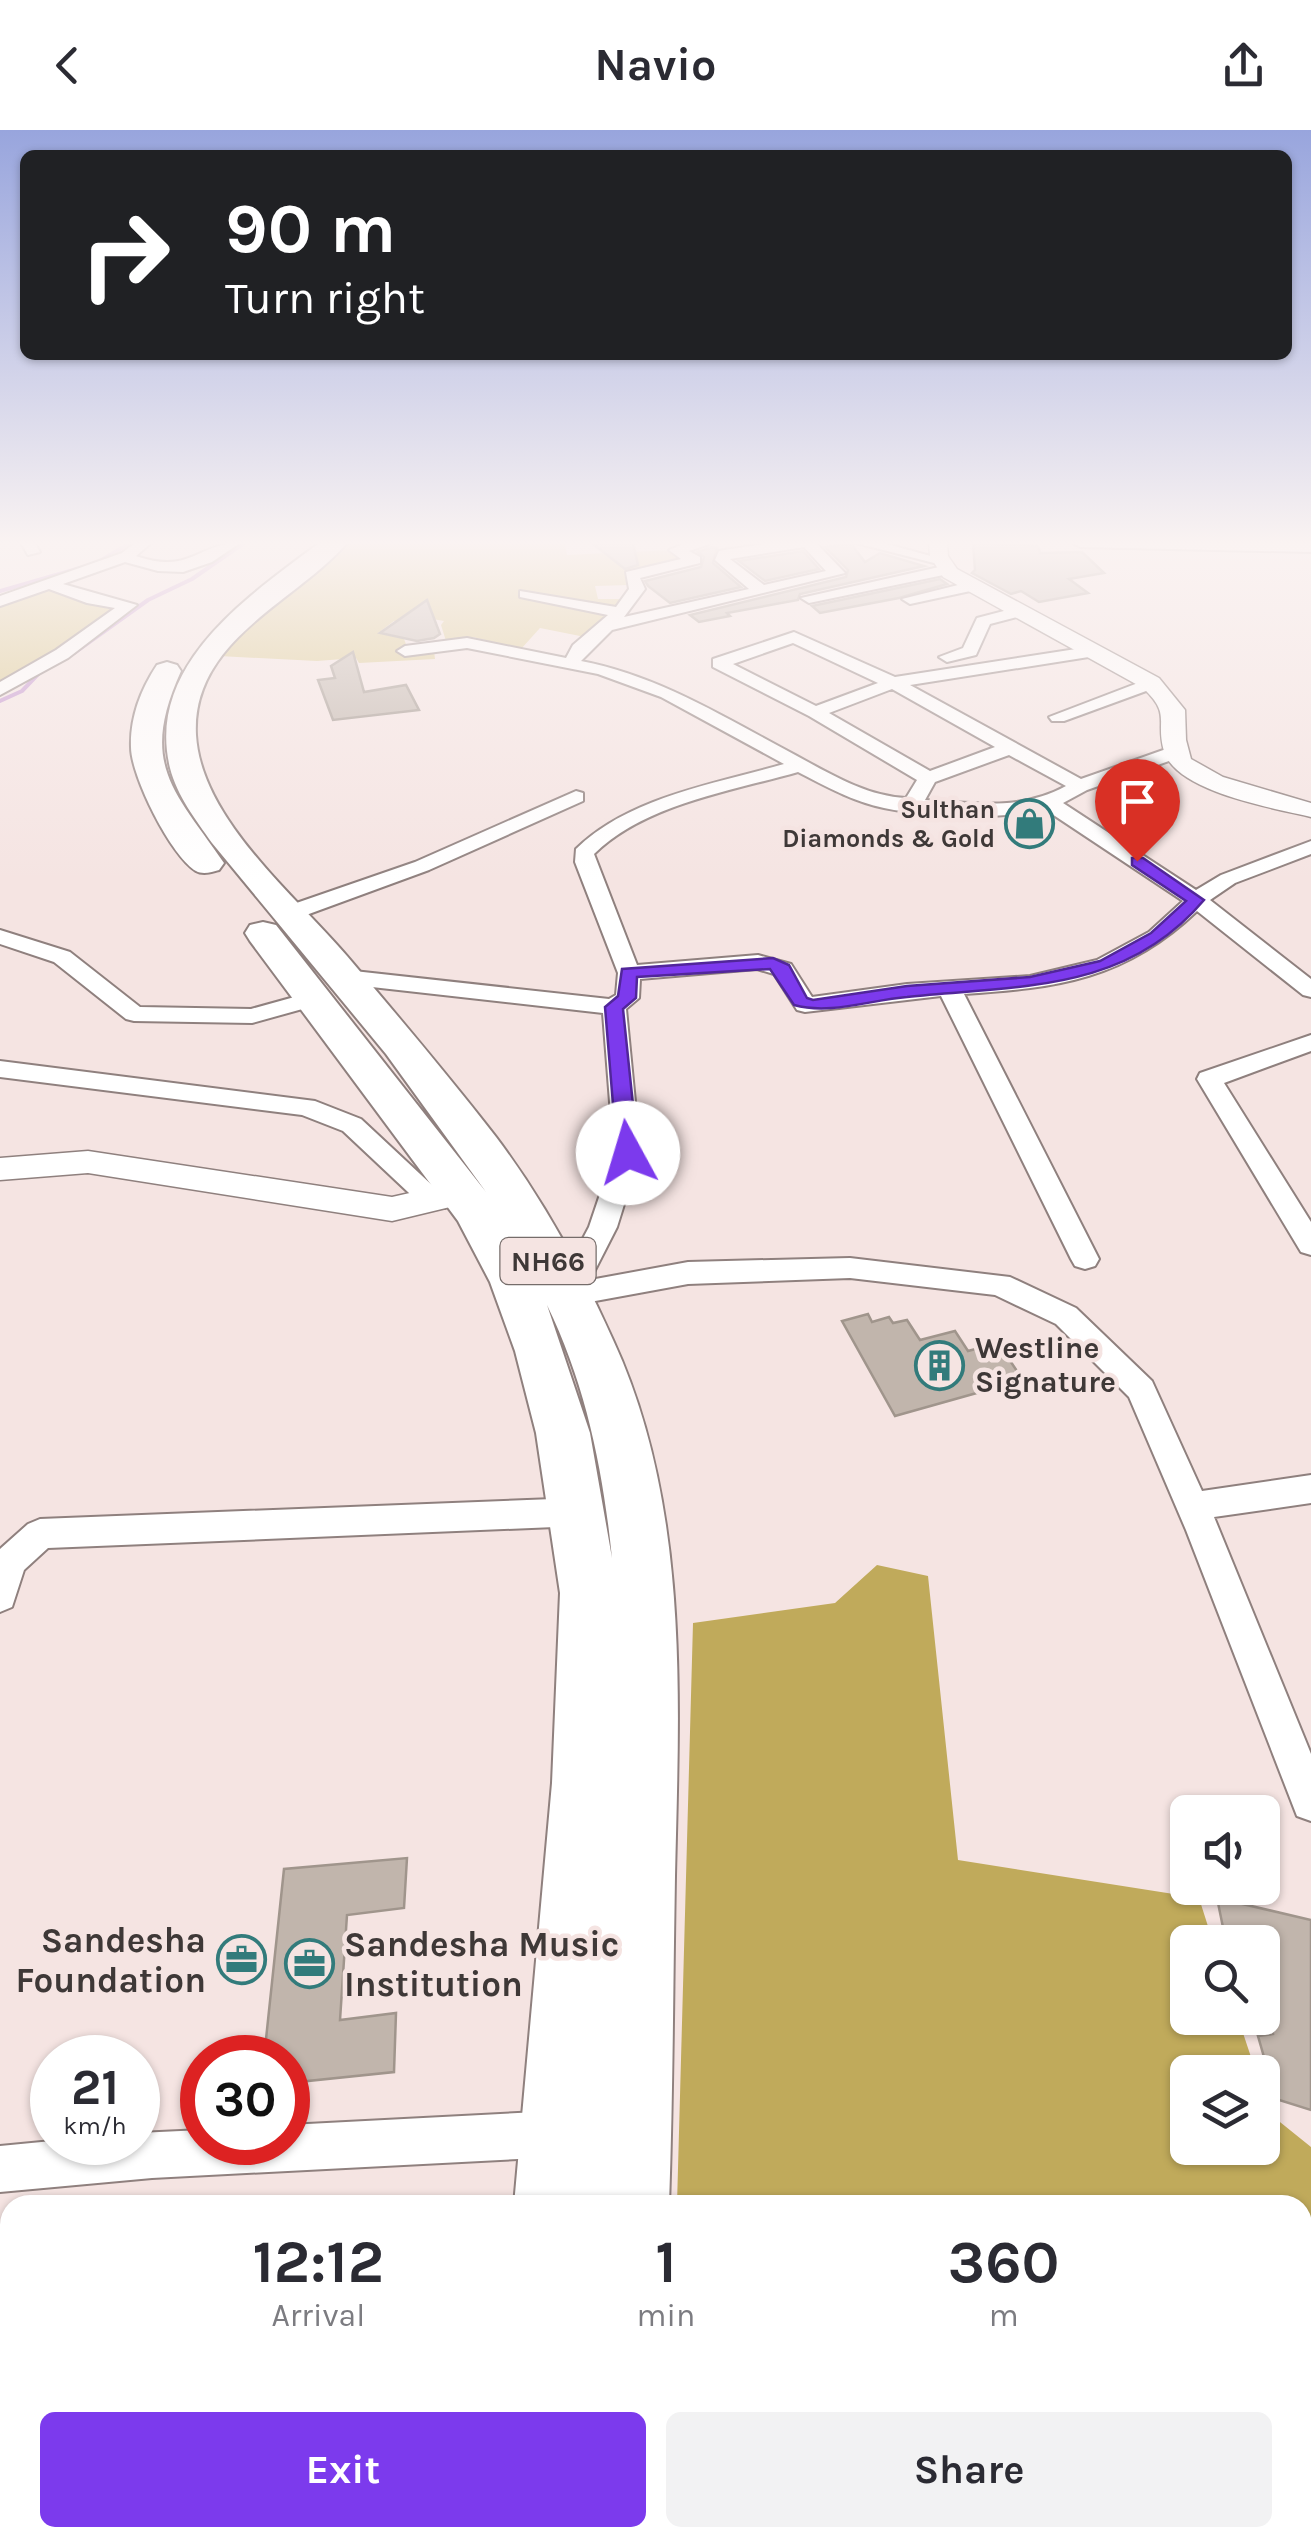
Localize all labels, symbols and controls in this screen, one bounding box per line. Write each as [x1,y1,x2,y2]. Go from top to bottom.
icon: back [40,38,95,93]
icon: share [1216,38,1271,93]
text: Navio [594,39,717,91]
text: 90 m [225,188,396,270]
icon: right [60,190,190,320]
text: Turn right [225,272,425,324]
pin [1095,759,1180,862]
icon: arrive [1110,774,1165,829]
place label: Sulthan Diamonds & Gold [782,795,995,853]
shop icon: Sulthan Diamonds & Gold [1004,797,1056,849]
position arrow [576,1101,680,1205]
road number: NH66 [500,1238,596,1284]
place label: Westline Signature [975,1330,1116,1400]
building icon: Westline Signature [914,1339,966,1391]
map controls [1170,1795,1280,2165]
button: sound [1170,1795,1280,1905]
place label: Sandesha Foundation [16,1920,206,2001]
place label: Sandesha Music Institution [344,1924,619,2005]
button: search [1170,1925,1280,2035]
office icon: Sandesha Foundation [215,1934,267,1986]
office icon: Sandesha Music Institution [283,1938,335,1990]
speed limit sign: 30 [180,2035,310,2165]
button: layers [1170,2055,1280,2165]
text: 21 [71,2058,119,2117]
text: km/h [63,2111,127,2140]
text: 12:12 [252,2227,384,2297]
text: 1 [655,2227,677,2297]
text: 360 [948,2227,1060,2297]
text: Arrival [271,2297,365,2334]
text: min [637,2297,695,2334]
text: m [989,2297,1019,2334]
button: Exit [40,2412,646,2527]
button: Share [666,2412,1272,2527]

